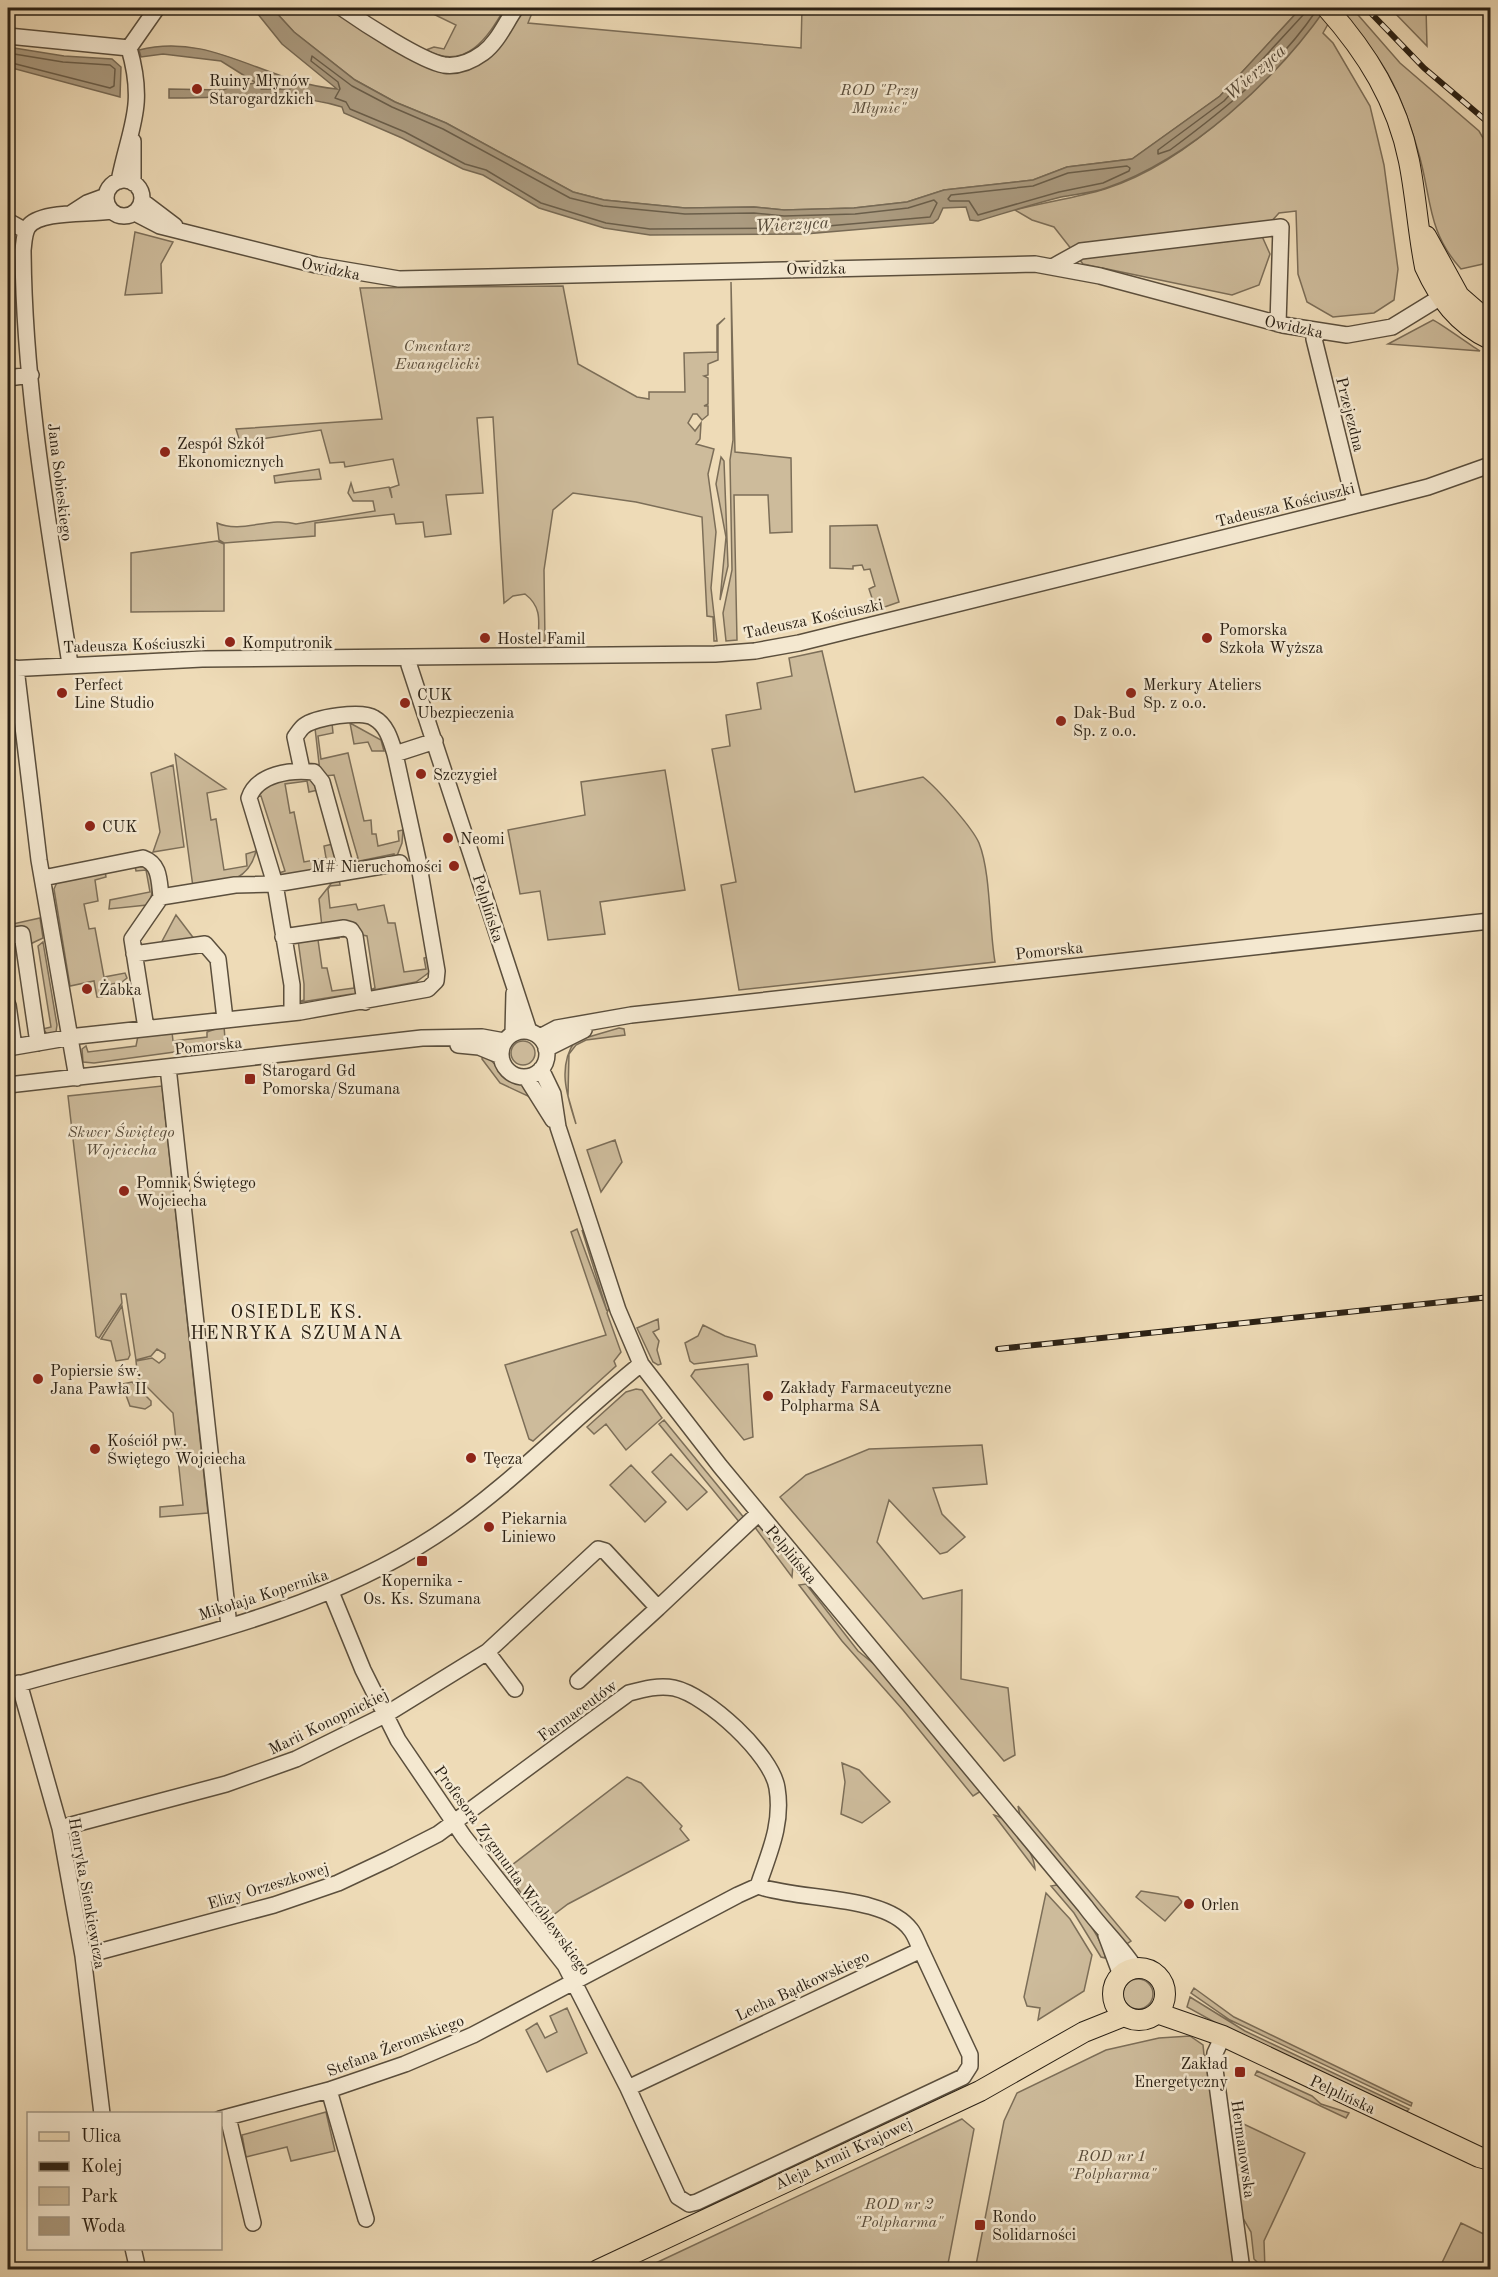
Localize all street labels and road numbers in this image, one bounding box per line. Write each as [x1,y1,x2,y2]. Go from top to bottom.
street label: Owidzka [300,256,361,284]
street label: Owidzka [786,261,846,279]
street label: Owidzka [1263,314,1324,342]
street label: Przejezdna [1332,376,1366,454]
street label: Jana Sobieskiego [44,422,74,542]
street label: Tadeusza Kościuszki [1214,481,1357,531]
street label: Tadeusza Kościuszki [742,597,885,643]
street label: Tadeusza Kościuszki [63,636,206,656]
street label: Pelplińska [469,873,506,945]
street label: Pomorska [1014,940,1084,964]
street label: Pomorska [173,1035,243,1059]
street label: Pelplińska [762,1523,819,1587]
street label: Mikołaja Kopernika [197,1567,330,1624]
street label: Farmaceutów [536,1677,621,1746]
street label: Marii Konopnickiej [267,1687,391,1759]
street label: Profesora Zygmunta Wróblewskiego [430,1763,593,1979]
street label: Henryka Sienkiewicza [65,1816,107,1970]
street label: Elizy Orzeszkowej [206,1861,331,1913]
street label: Lecha Bądkowskiego [734,1949,872,2025]
street label: Stefana Żeromskiego [323,2010,467,2080]
street label: Pelplińska [1307,2074,1378,2118]
street label: Hermanowska [1227,2099,1257,2200]
street label: Aleja Armii Krajowej [773,2116,915,2194]

